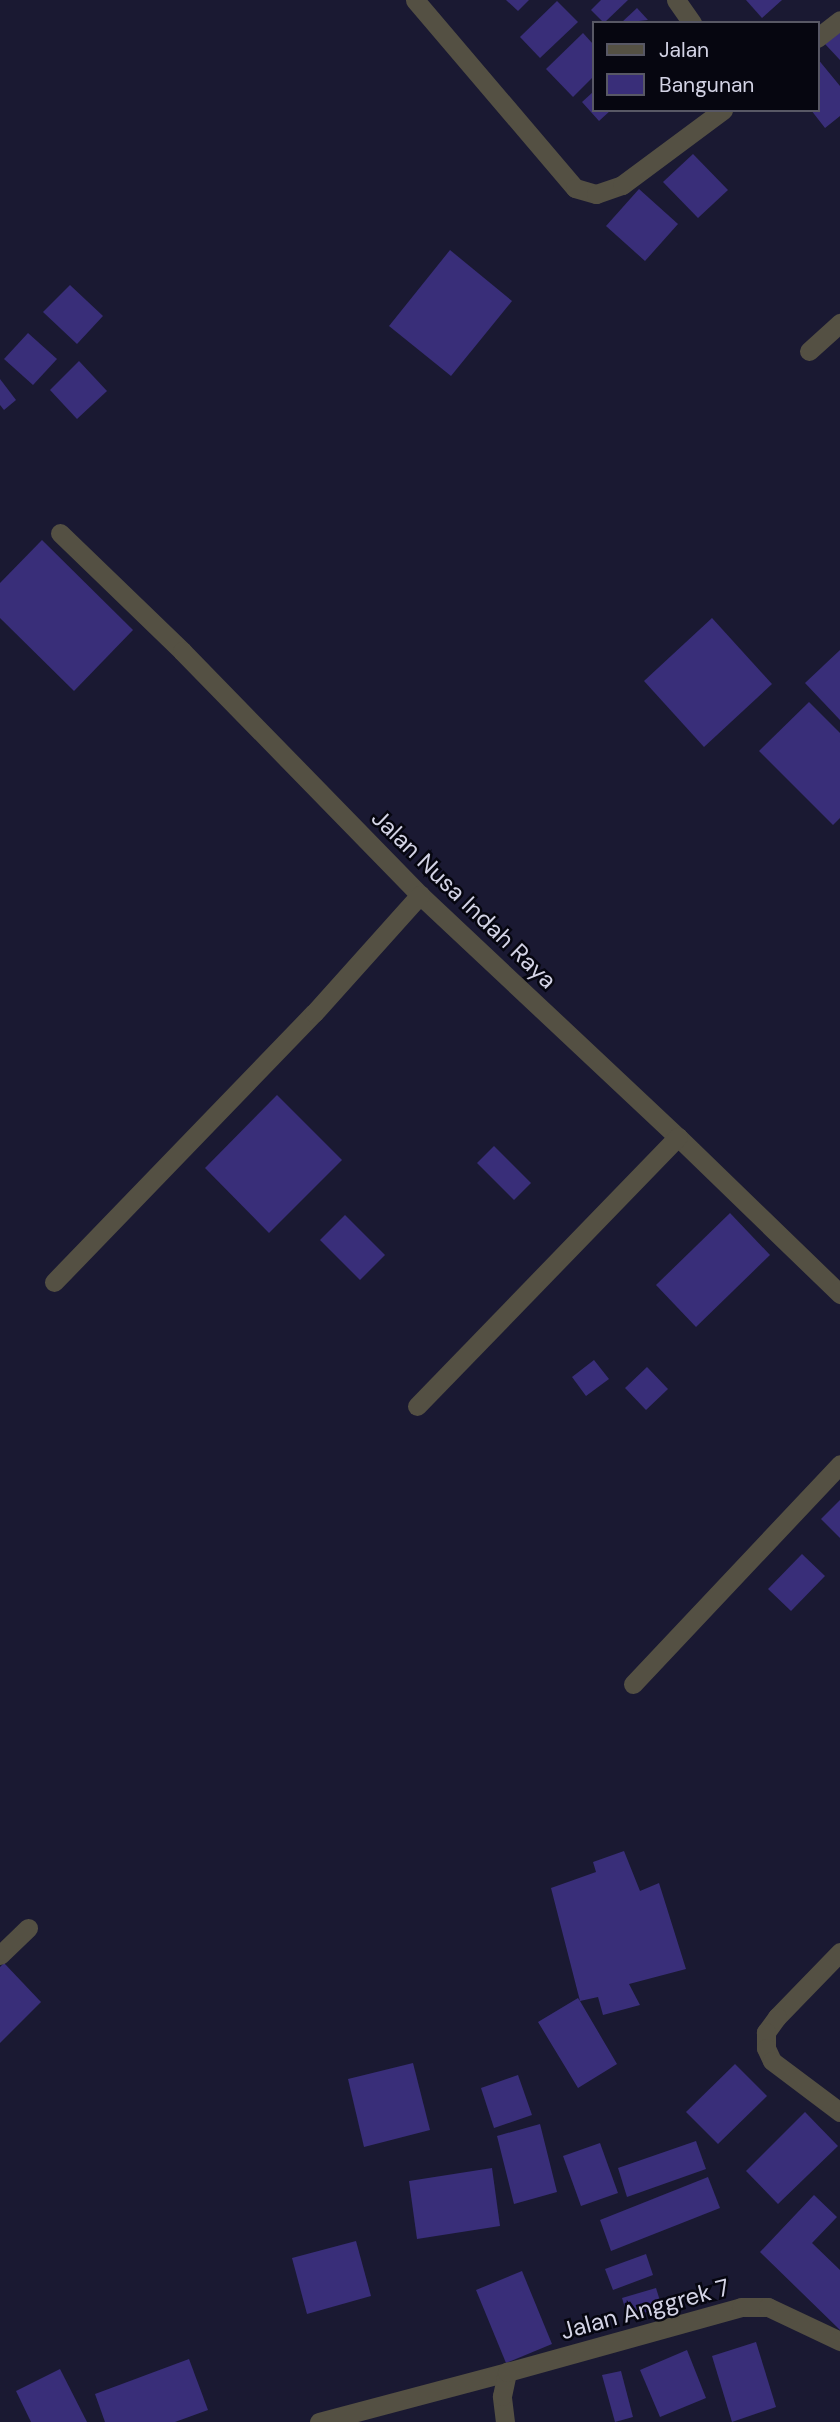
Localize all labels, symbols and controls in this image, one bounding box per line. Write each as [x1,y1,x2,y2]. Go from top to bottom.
legend [592,21,819,112]
text: Jalan [659,36,709,64]
text: Bangunan [659,71,754,99]
street label: Jalan Nusa Indah Raya [366,803,562,995]
street label: Jalan Anggrek 7 [557,2273,733,2345]

